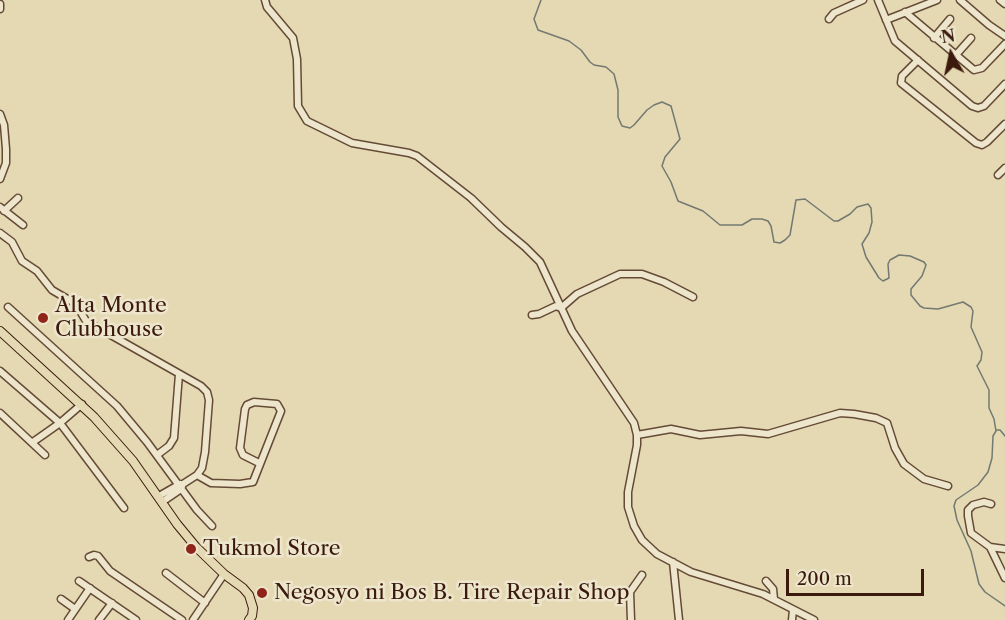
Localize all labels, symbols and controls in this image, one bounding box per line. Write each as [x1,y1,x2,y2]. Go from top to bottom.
north arrow [921,24,981,84]
text: N [940,25,957,47]
place label: Alta Monte Clubhouse [55,293,167,343]
marker: Alta Monte Clubhouse [36,311,50,325]
place label: Tukmol Store [203,536,341,562]
marker: Tukmol Store [184,542,198,556]
scale bar [789,557,927,595]
text: 200 m [797,568,852,590]
place label: Negosyo ni Bos B. Tire Repair Shop [274,580,629,606]
marker: Negosyo ni Bos B. Tire Repair Shop [255,586,269,600]

